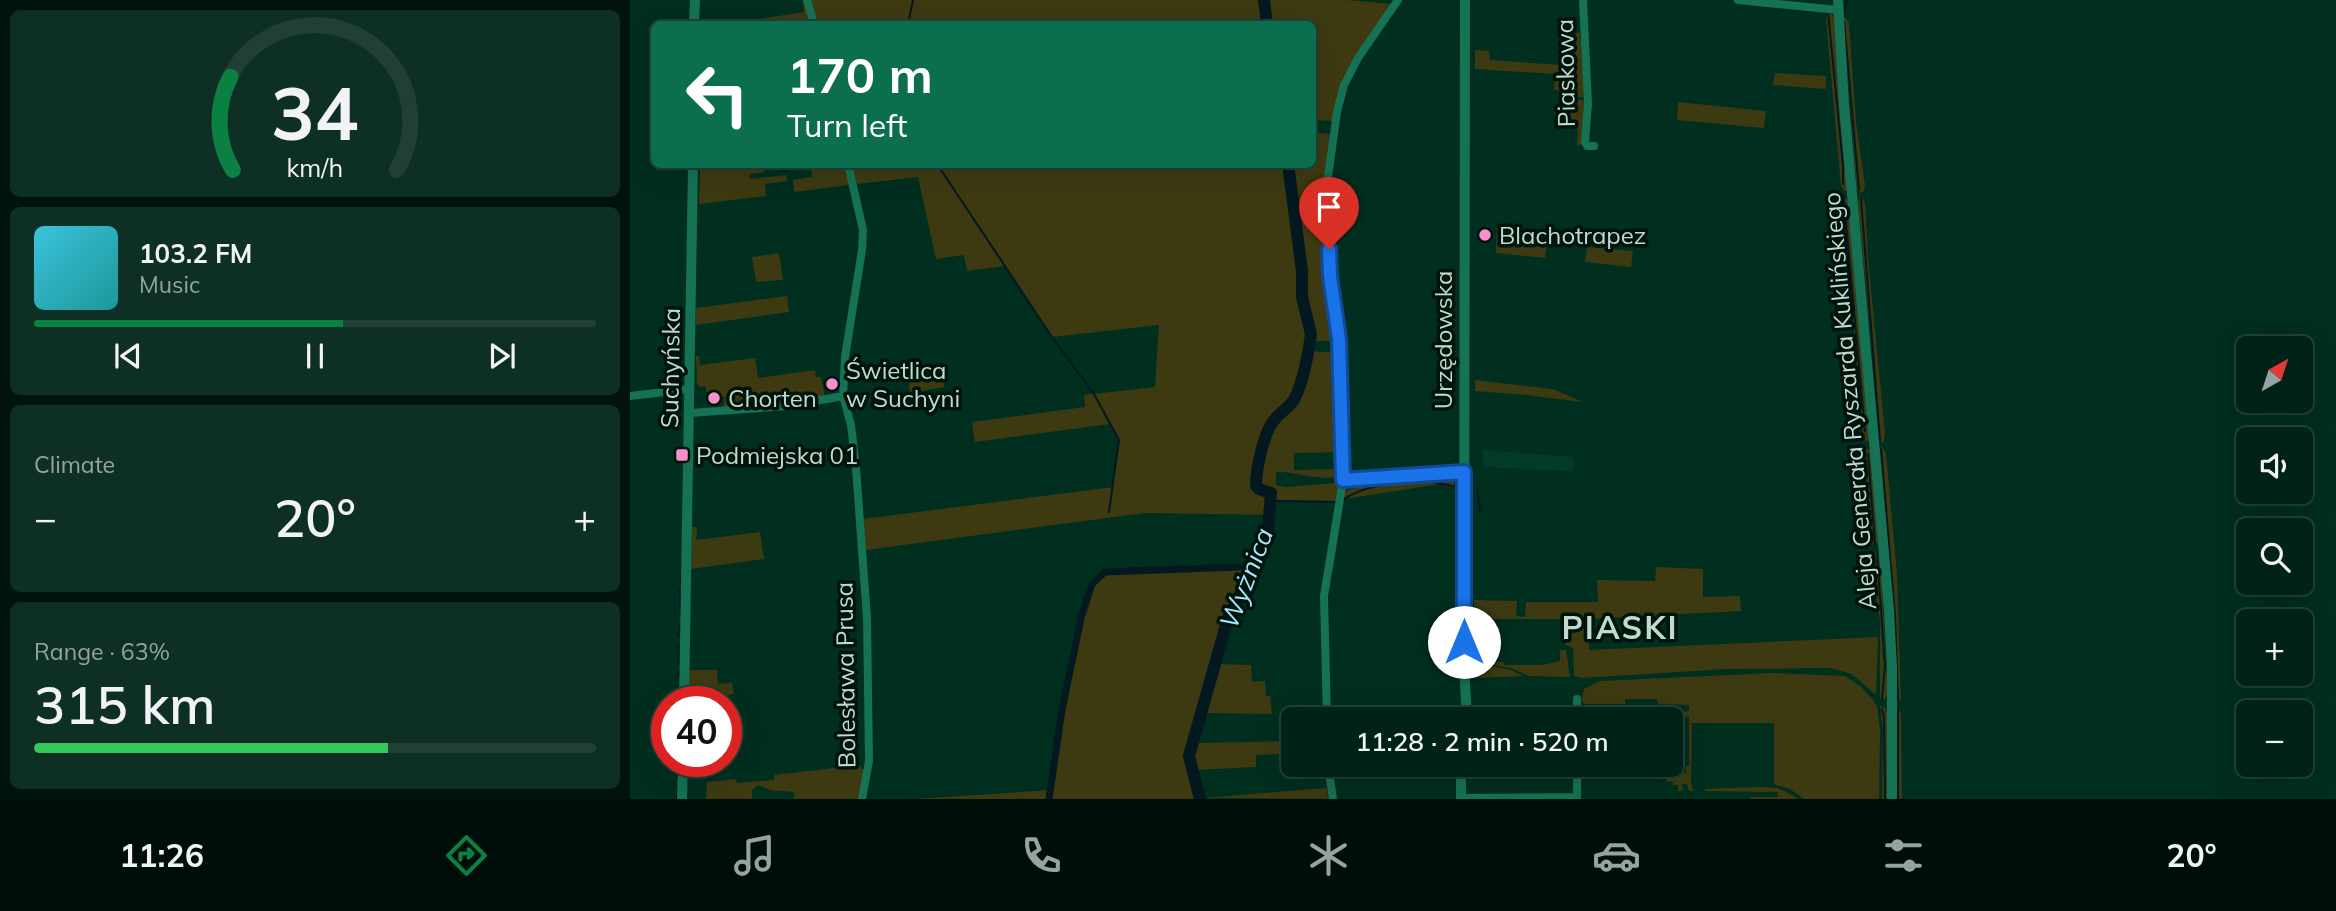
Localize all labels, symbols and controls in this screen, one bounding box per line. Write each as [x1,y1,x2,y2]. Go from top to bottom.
street label: Piaskowa [1549,19,1581,127]
text: 170 m [787,44,933,105]
icon: left [672,49,763,140]
text: 34 [271,67,359,158]
text: Turn left [787,105,907,145]
text: km/h [287,151,343,182]
pin [1299,177,1359,249]
icon: arrive [1310,188,1348,226]
street label: Aleja Generała Ryszarda Kuklińskiego [1816,191,1882,611]
place label: Blachotrapez [1499,220,1646,250]
marker: Blachotrapez [1477,227,1493,243]
text: 103.2 FM [139,237,252,270]
text: Music [139,270,200,299]
street label: Urzędowska [1428,271,1458,409]
street label: Suchyńska [654,308,686,428]
north arrow [2236,336,2314,413]
map controls [2236,336,2313,777]
icon: previous [109,337,147,375]
icon: pause [296,337,334,375]
icon: next [483,337,521,375]
place label: Świetlica w Suchyni [846,355,960,413]
marker: Świetlica w Suchyni [824,376,840,392]
place label: Chorten [728,383,817,413]
marker: Chorten [706,390,722,406]
button: sound [2236,427,2313,504]
place label: Podmiejska 01 [696,440,858,470]
marker: Podmiejska 01 [674,447,690,463]
text: Climate [34,450,115,479]
text: 20° [274,485,356,550]
text: − [34,494,57,542]
text: + [573,494,596,542]
button: search [2236,518,2313,595]
water label: Wyżnica [1212,523,1280,633]
street label: Bolesława Prusa [828,582,862,768]
position arrow [1427,605,1501,679]
district label: PIASKI [1561,607,1679,647]
button: + [2236,609,2313,686]
text: Range · 63% [34,637,170,666]
text: 315 km [34,672,215,737]
speed limit sign: 40 [651,686,742,777]
button: − [2236,700,2313,777]
text: 11:28 · 2 min · 520 m [1355,725,1609,758]
icon: directions [442,831,491,880]
icon: music [730,831,779,880]
icon: phone [1017,831,1066,880]
icon: climate [1304,831,1353,880]
icon: car [1592,831,1641,880]
icon: filters [1879,831,1928,880]
text: 11:26 [119,835,204,875]
text: 20° [2166,835,2217,875]

